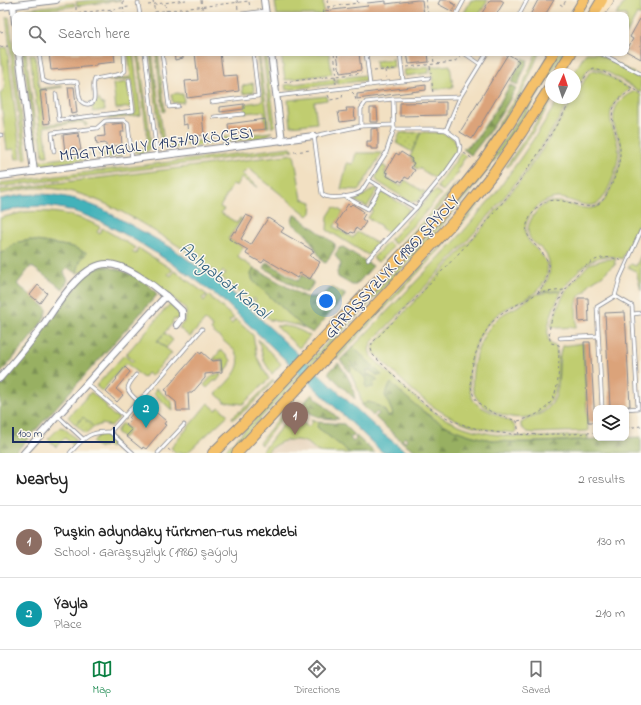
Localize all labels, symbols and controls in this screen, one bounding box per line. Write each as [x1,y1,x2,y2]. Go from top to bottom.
search box [12,12,629,56]
icon: search [26,23,48,45]
text: Search here [58,23,130,45]
north arrow [545,68,581,104]
street label: MAGTYMGULY (1957/9) KÖÇESI [58,121,254,169]
street label: GARAŞSYZLYK (1986) ŞAÝOLY [319,190,466,345]
water label: Ashgabat Kanal [173,237,276,328]
your location [316,291,336,311]
pin: 2 [133,395,159,428]
pin: 1 [282,402,308,435]
map controls [593,405,629,441]
button: layers [593,405,629,441]
scale bar [12,425,115,444]
text: 100 m [18,426,42,442]
text: Nearby [16,467,68,492]
text: 2 results [578,470,625,489]
text: Puşkin adyndaky türkmen-rus mekdebi [54,521,297,543]
text: 1 [27,532,31,551]
text: 130 m [597,532,625,551]
text: School · Garaşsyzlyk (1986) şaýoly [54,543,238,562]
text: Ýayla [54,593,88,615]
text: 2 [26,604,32,623]
text: 210 m [595,604,625,623]
text: Place [54,615,82,634]
tab: Map [91,658,113,698]
tab: Directions [294,658,340,698]
tab: Saved [522,658,550,698]

